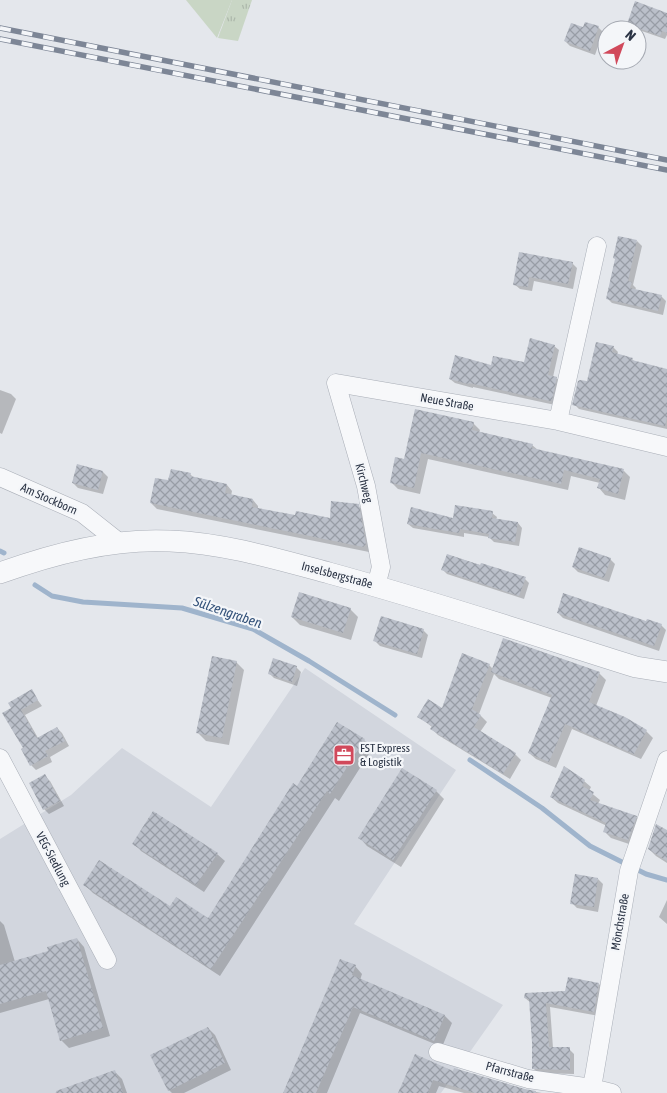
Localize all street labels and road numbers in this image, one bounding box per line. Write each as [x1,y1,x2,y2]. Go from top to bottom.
street label: Neue Straße [419,390,475,414]
street label: Kirchweg [352,462,376,505]
street label: Am Stockborn [18,480,80,518]
street label: Inselsbergstraße [300,559,374,591]
street label: VEG-Siedlung [33,830,73,889]
street label: Mönchstraße [608,893,632,951]
street label: Pfarrstraße [484,1059,536,1085]

